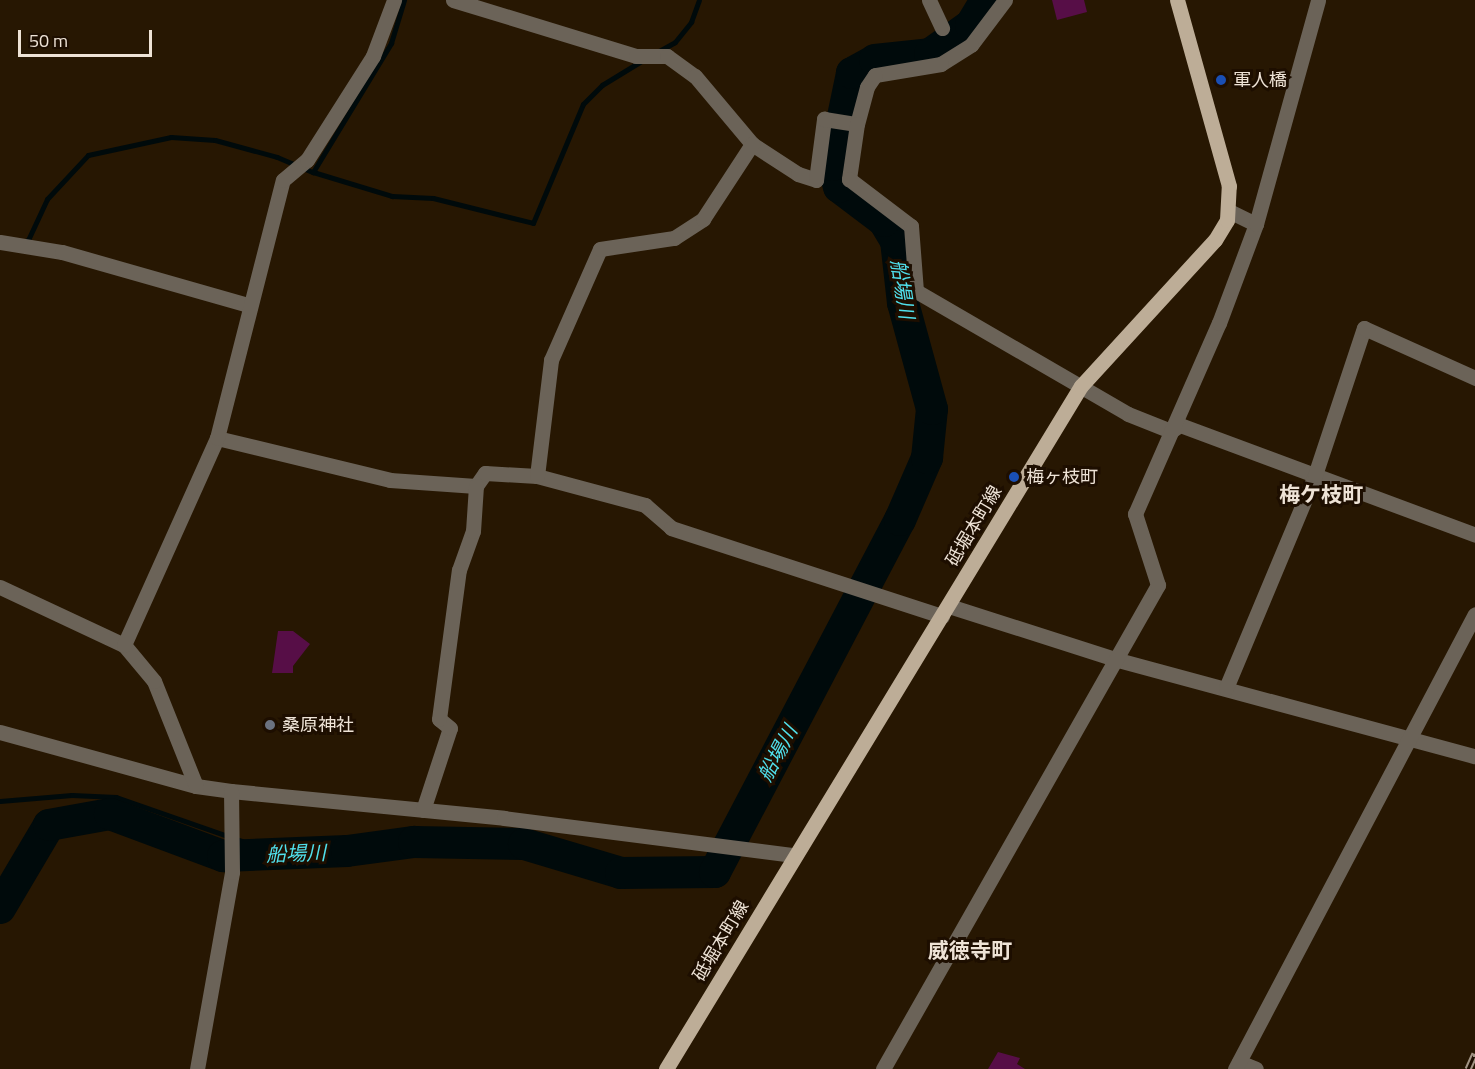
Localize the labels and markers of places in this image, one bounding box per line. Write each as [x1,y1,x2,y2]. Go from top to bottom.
place label: 軍人橋 [1233,69,1287,91]
marker: 軍人橋 [1214,73,1228,87]
place label: 梅ヶ枝町 [1026,466,1098,488]
marker: 梅ヶ枝町 [1007,470,1021,484]
place label: 桑原神社 [282,714,354,736]
marker: 桑原神社 [263,718,277,732]

